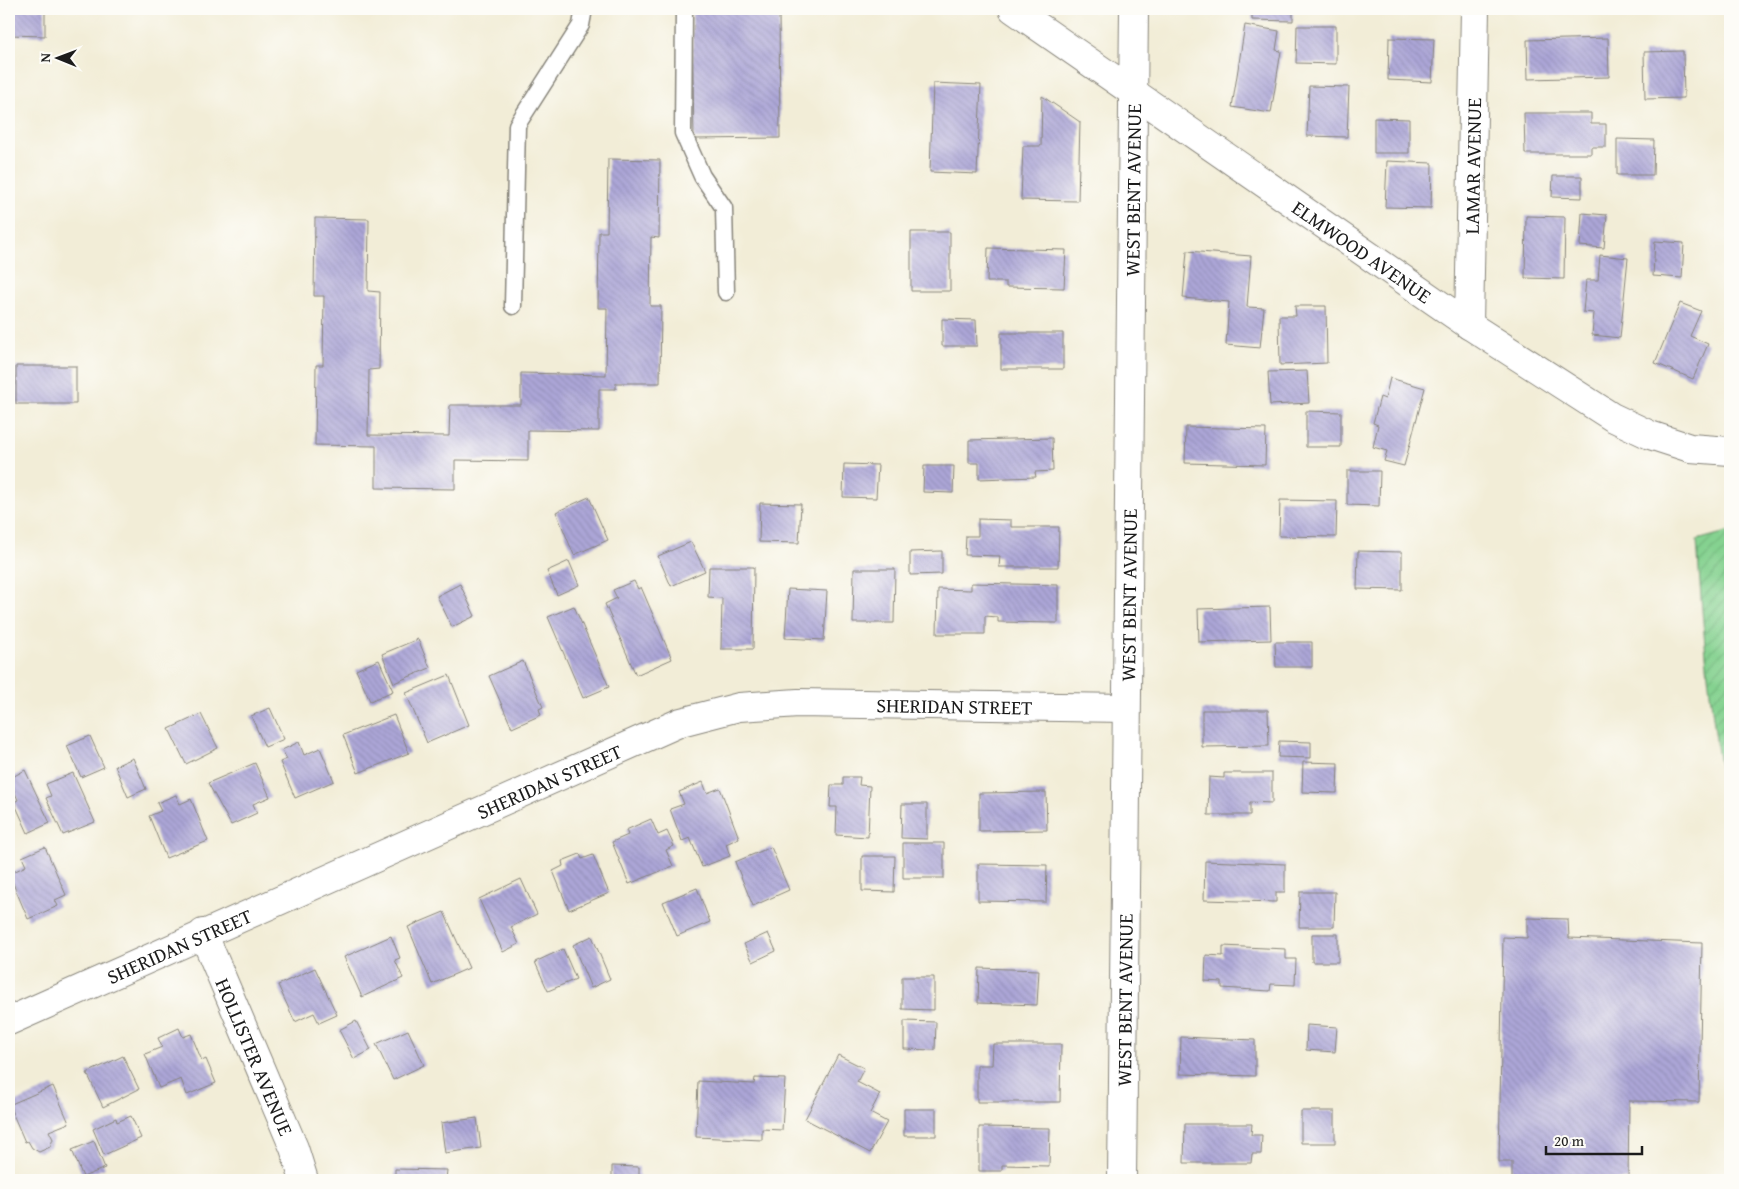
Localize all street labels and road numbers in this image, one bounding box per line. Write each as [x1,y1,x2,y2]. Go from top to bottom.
street label: LAMAR AVENUE [1456,97,1488,235]
street label: WEST BENT AVENUE [1117,103,1148,277]
street label: ELMWOOD AVENUE [1287,192,1438,310]
street label: WEST BENT AVENUE [1113,508,1143,682]
street label: SHERIDAN STREET [876,690,1033,721]
street label: SHERIDAN STREET [472,736,626,826]
street label: SHERIDAN STREET [102,900,256,990]
street label: WEST BENT AVENUE [1108,913,1139,1087]
street label: HOLLISTER AVENUE [209,973,301,1140]

